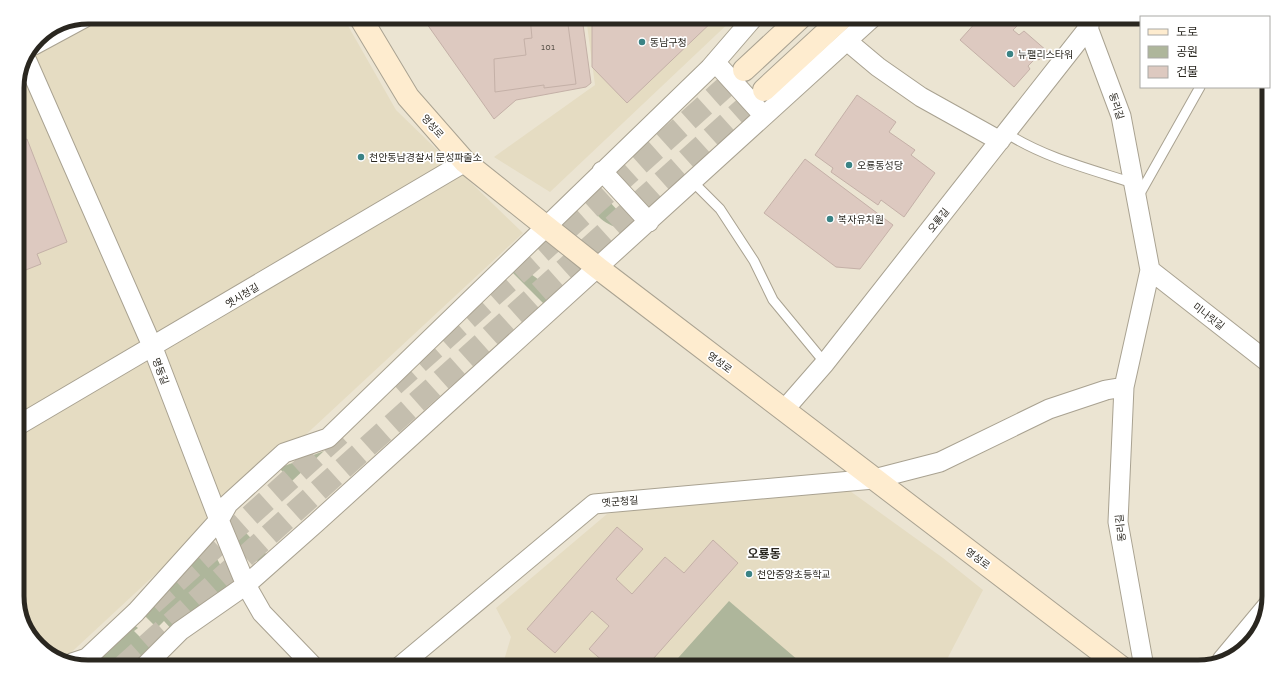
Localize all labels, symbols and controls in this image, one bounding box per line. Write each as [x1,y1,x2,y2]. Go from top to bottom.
legend [1140,16,1270,88]
text: 도로 [1176,25,1198,39]
marker: 동남구청 [637,37,647,47]
place label: 동남구청 [650,37,687,49]
house number: 101 [540,43,556,52]
text: 공원 [1176,45,1198,59]
marker: 뉴팰리스타워 [1005,49,1015,59]
place label: 뉴팰리스타워 [1018,49,1073,61]
text: 건물 [1176,65,1198,79]
street label: 동리길 [1106,91,1126,121]
street label: 영성로 [419,112,446,141]
marker: 천안동남경찰서 문성파출소 [356,152,366,162]
place label: 천안동남경찰서 문성파출소 [369,152,482,164]
marker: 오룡동성당 [844,160,854,170]
place label: 오룡동성당 [857,160,903,172]
street label: 오룡길 [926,206,952,235]
marker: 복자유치원 [825,214,835,224]
place label: 복자유치원 [838,214,884,226]
street label: 옛시청길 [224,281,261,310]
street label: 미나릿길 [1190,301,1227,333]
street label: 영성로 [705,350,734,376]
street label: 명동길 [150,356,171,386]
street label: 옛군청길 [601,494,639,510]
street label: 동리길 [1114,514,1128,542]
street label: 영성로 [963,546,992,572]
district label: 오룡동 [747,547,781,561]
marker: 천안중앙초등학교 [744,569,754,579]
place label: 천안중앙초등학교 [757,569,831,581]

